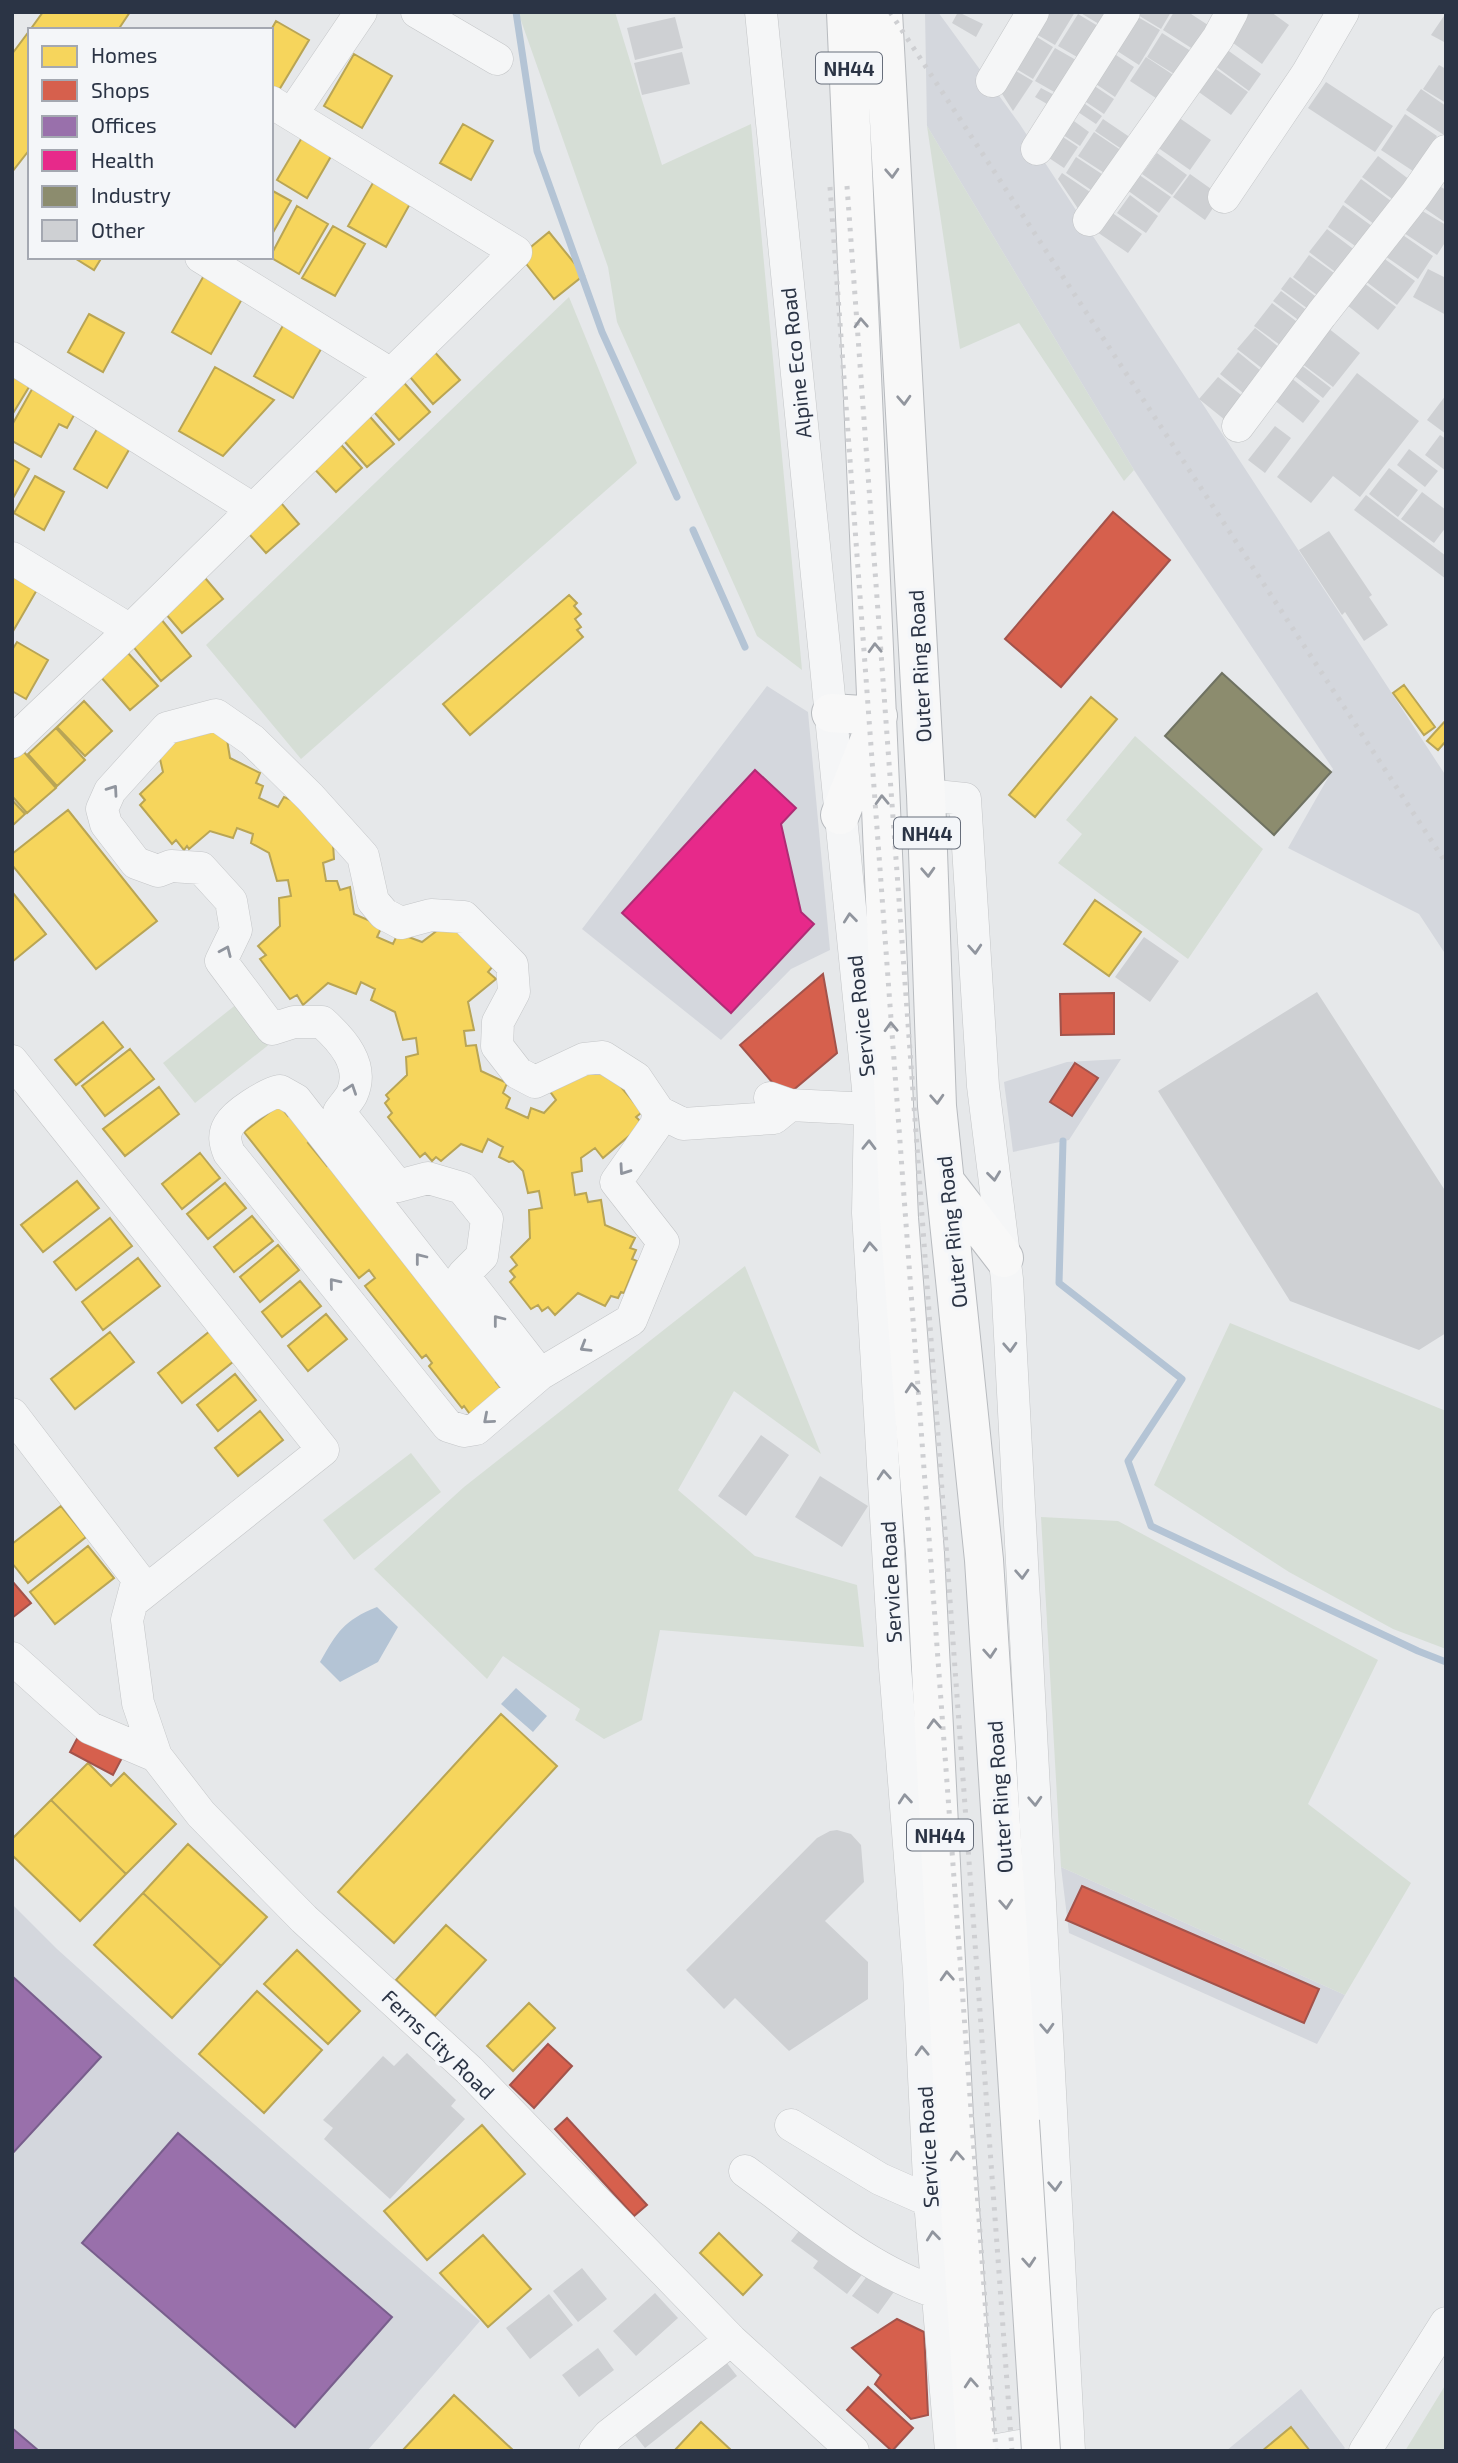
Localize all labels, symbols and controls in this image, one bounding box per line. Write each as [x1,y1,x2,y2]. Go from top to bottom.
legend [28,28,273,259]
text: Homes [91,42,157,67]
road number: NH44 [816,52,882,83]
text: Shops [91,77,150,102]
text: Offices [91,112,157,137]
text: Health [91,147,154,172]
one-way arrow [884,167,899,178]
text: Industry [91,182,171,207]
text: Other [91,217,146,242]
street label: Alpine Eco Road [775,286,815,440]
one-way arrow [853,317,868,328]
one-way arrow [896,395,911,406]
street label: Outer Ring Road [903,589,935,743]
one-way arrow [868,642,883,653]
one-way arrow [105,785,117,798]
one-way arrow [874,794,889,805]
road number: NH44 [894,818,960,848]
one-way arrow [920,866,935,877]
one-way arrow [842,912,857,924]
one-way arrow [967,944,982,955]
one-way arrow [218,946,232,958]
street label: Service Road [841,954,879,1078]
one-way arrow [883,1022,898,1033]
one-way arrow [343,1083,358,1095]
one-way arrow [930,1094,945,1105]
one-way arrow [861,1139,877,1149]
street label: Outer Ring Road [931,1155,971,1309]
one-way arrow [620,1162,632,1175]
one-way arrow [986,1171,1001,1182]
one-way arrow [863,1242,878,1253]
one-way arrow [415,1253,428,1266]
one-way arrow [330,1279,342,1292]
one-way arrow [494,1315,507,1328]
one-way arrow [580,1339,593,1352]
one-way arrow [1003,1342,1018,1353]
one-way arrow [905,1382,920,1393]
one-way arrow [483,1411,496,1423]
one-way arrow [877,1469,892,1480]
street label: Service Road [874,1520,906,1644]
one-way arrow [1015,1569,1030,1580]
one-way arrow [982,1647,997,1658]
one-way arrow [927,1718,942,1729]
street label: Outer Ring Road [981,1720,1017,1874]
one-way arrow [898,1794,913,1805]
one-way arrow [1027,1796,1042,1807]
road number: NH44 [907,1820,973,1851]
one-way arrow [998,1899,1013,1910]
one-way arrow [940,1970,955,1981]
street label: Ferns City Road [377,1984,501,2104]
one-way arrow [1039,2023,1054,2034]
one-way arrow [915,2045,930,2056]
street label: Service Road [911,2085,943,2209]
one-way arrow [949,2150,964,2161]
one-way arrow [1047,2181,1062,2192]
one-way arrow [926,2230,941,2241]
one-way arrow [1021,2257,1036,2268]
one-way arrow [964,2377,979,2388]

